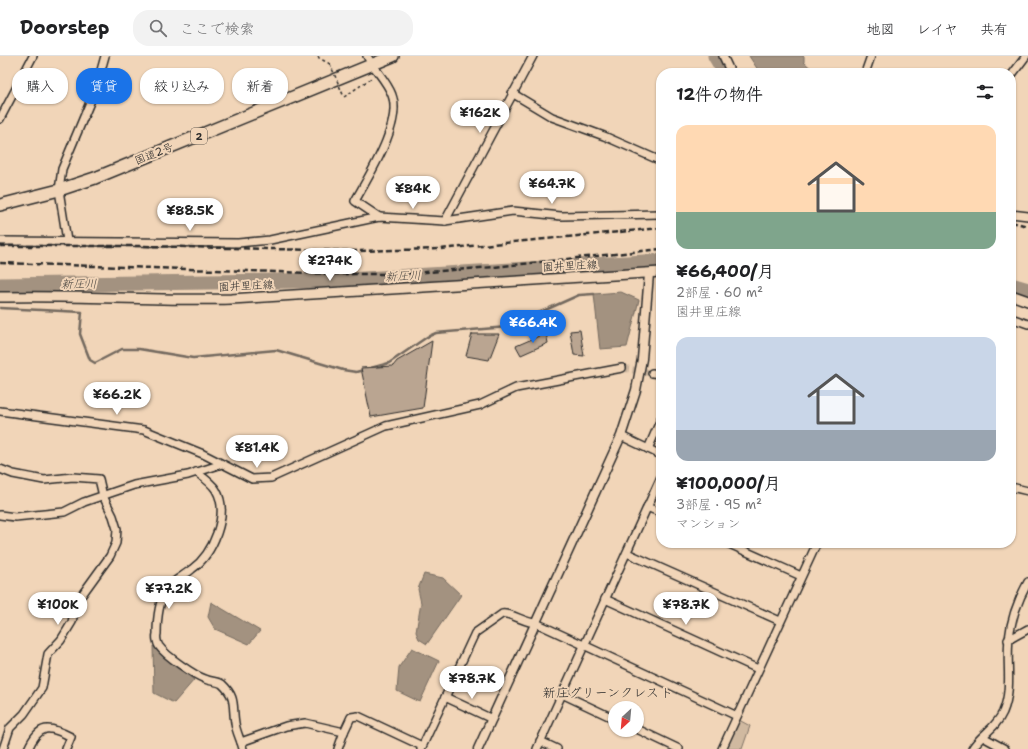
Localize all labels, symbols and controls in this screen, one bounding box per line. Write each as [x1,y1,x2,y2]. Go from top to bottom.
search box [133,10,413,46]
text: Doorstep [20,15,109,40]
icon: search [147,17,169,39]
text: ここで検索 [179,19,254,39]
text: 地図 [867,20,895,38]
text: レイヤ [917,20,958,38]
text: 共有 [980,20,1008,38]
chip: 購入 [12,68,68,104]
chip: 賃貸 [76,68,132,104]
chip: 絞り込み [140,68,224,104]
chip: 新着 [232,68,288,104]
icon: filters [974,81,996,103]
text: 12件の物件 [676,83,763,105]
pin: ¥162K [452,100,508,134]
text: ¥162K [459,104,501,121]
road number: 2 [191,128,207,144]
street label: 国道2号 [132,139,176,169]
icon: home [800,151,872,223]
pin: ¥64.7K [519,171,585,205]
text: ¥64.7K [529,175,575,192]
pin: ¥84K [389,176,437,210]
text: ¥84K [395,180,431,197]
pin: ¥88.5K [157,198,223,232]
text: ¥88.5K [166,202,214,219]
pin: ¥274K [302,248,358,282]
text: ¥274K [308,252,352,269]
street label: 園井里庄線 [542,257,598,275]
text: ¥66,400/月 [676,260,774,282]
water label: 新圧川 [385,267,421,285]
water label: 新圧川 [61,276,97,292]
street label: 園井里庄線 [218,277,274,295]
text: 2部屋 · 60 m² [676,284,763,301]
text: 園井里庄線 [676,303,741,320]
pin: ¥66.4K [500,310,566,344]
text: ¥66.4K [509,314,557,331]
icon: home [800,363,872,435]
pin: ¥66.2K [84,382,150,416]
text: ¥66.2K [93,386,141,403]
pin: ¥81.4K [224,435,290,469]
text: ¥81.4K [235,439,279,456]
text: ¥100,000/月 [676,472,781,494]
text: 3部屋 · 95 m² [676,496,762,513]
text: マンション [676,515,740,532]
pin: ¥77.2K [136,576,202,610]
text: ¥77.2K [145,580,193,597]
pin: ¥100K [30,592,86,626]
pin: ¥78.7K [653,592,719,626]
text: ¥100K [37,596,79,613]
text: ¥78.7K [662,596,710,613]
pin: ¥78.7K [439,666,505,700]
text: ¥78.7K [448,670,496,687]
district label: 新庄グリーンクレスト [543,684,673,701]
north arrow [608,701,644,737]
map controls [608,701,644,737]

